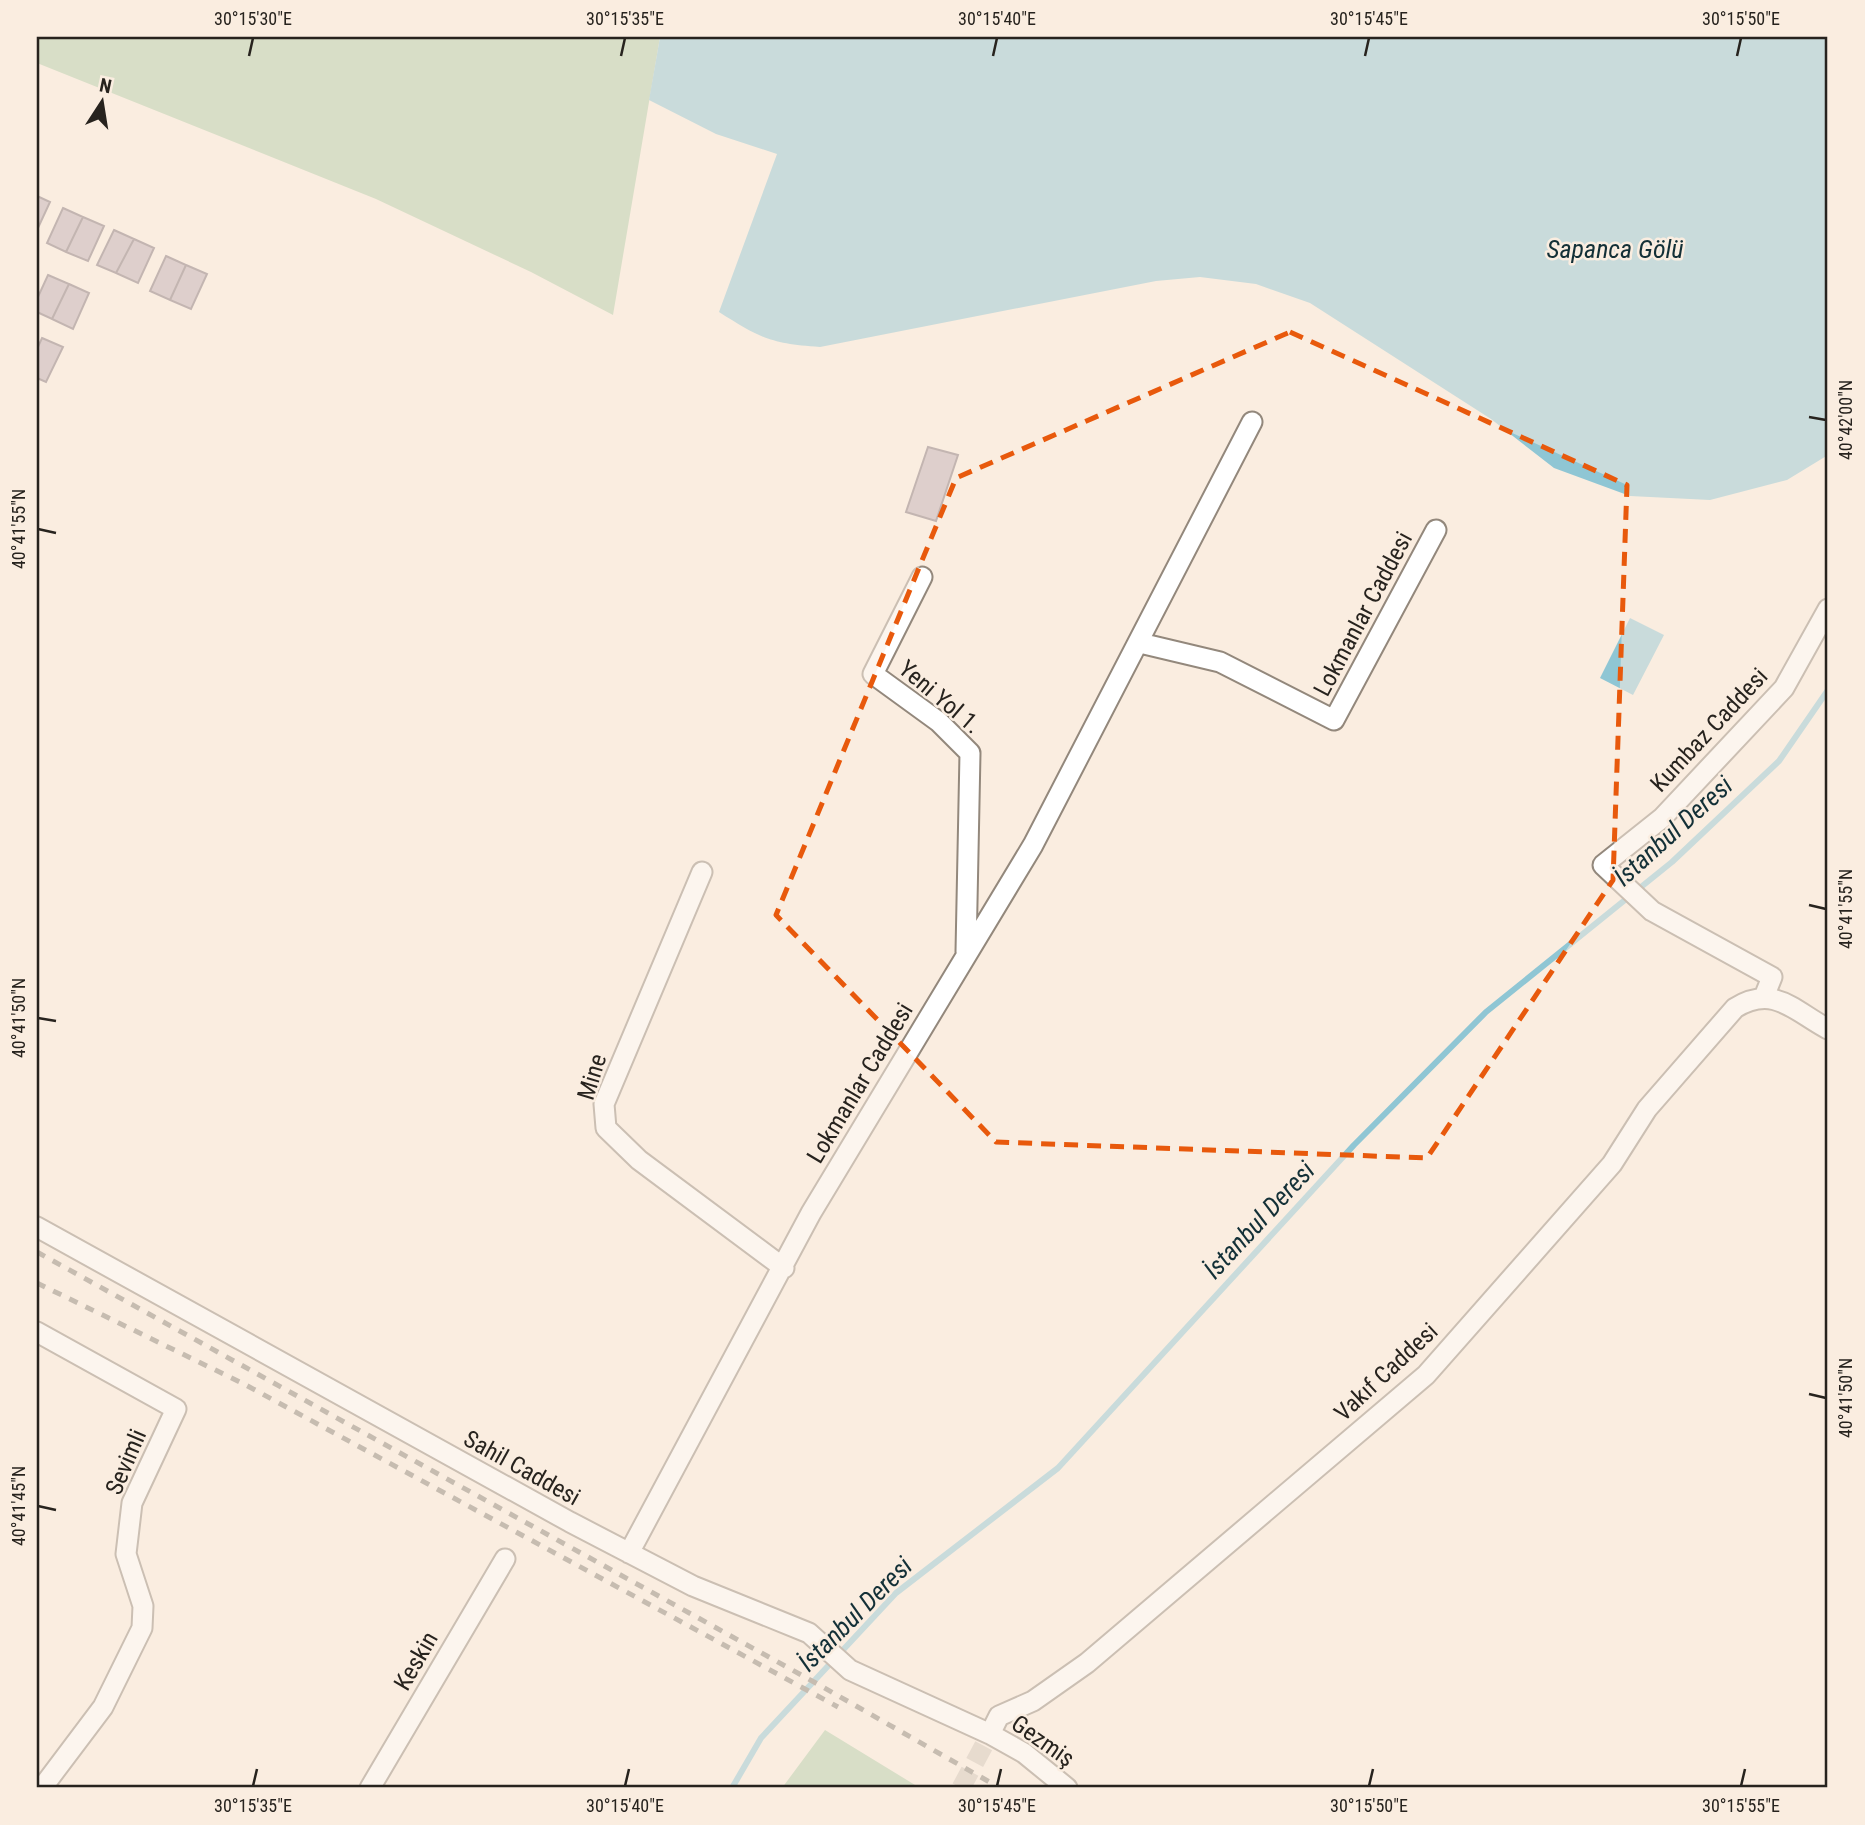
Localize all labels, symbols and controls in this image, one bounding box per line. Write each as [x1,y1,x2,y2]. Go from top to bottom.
text: 30°15'30"E [214,8,292,29]
text: 30°15'35"E [586,8,664,29]
text: 30°15'40"E [958,8,1036,29]
text: 30°15'45"E [1330,8,1408,29]
text: 30°15'50"E [1702,8,1780,29]
north arrow [66,66,136,136]
text: N [97,73,114,98]
water label: Sapanca Gölü [1546,234,1684,264]
text: 40°42'00"N [1835,380,1856,460]
text: 40°41'55"N [8,489,29,569]
street label: Lokmanlar Caddesi [1308,527,1418,701]
street label: Yeni Yol 1. [893,655,987,739]
street label: Kumbaz Caddesi [1645,662,1773,798]
water label: İstanbul Deresi [1608,770,1738,892]
text: 40°41'55"N [1835,869,1856,949]
text: 40°41'50"N [8,978,29,1058]
street label: Lokmanlar Caddesi [801,998,919,1168]
street label: Mine [572,1051,612,1103]
water label: İstanbul Deresi [1197,1155,1321,1285]
street label: Vakıf Caddesi [1329,1317,1443,1427]
text: 40°41'50"N [1835,1358,1856,1438]
street label: Sevimli [100,1425,152,1499]
street label: Sahil Caddesi [459,1425,585,1511]
text: 40°41'45"N [8,1466,29,1546]
water label: İstanbul Deresi [792,1551,918,1677]
street label: Keskin [388,1627,444,1695]
street label: Gezmiş [1006,1709,1080,1773]
text: 30°15'35"E [214,1795,292,1816]
text: 30°15'40"E [586,1795,664,1816]
text: 30°15'45"E [958,1795,1036,1816]
text: 30°15'50"E [1330,1795,1408,1816]
text: 30°15'55"E [1702,1795,1780,1816]

